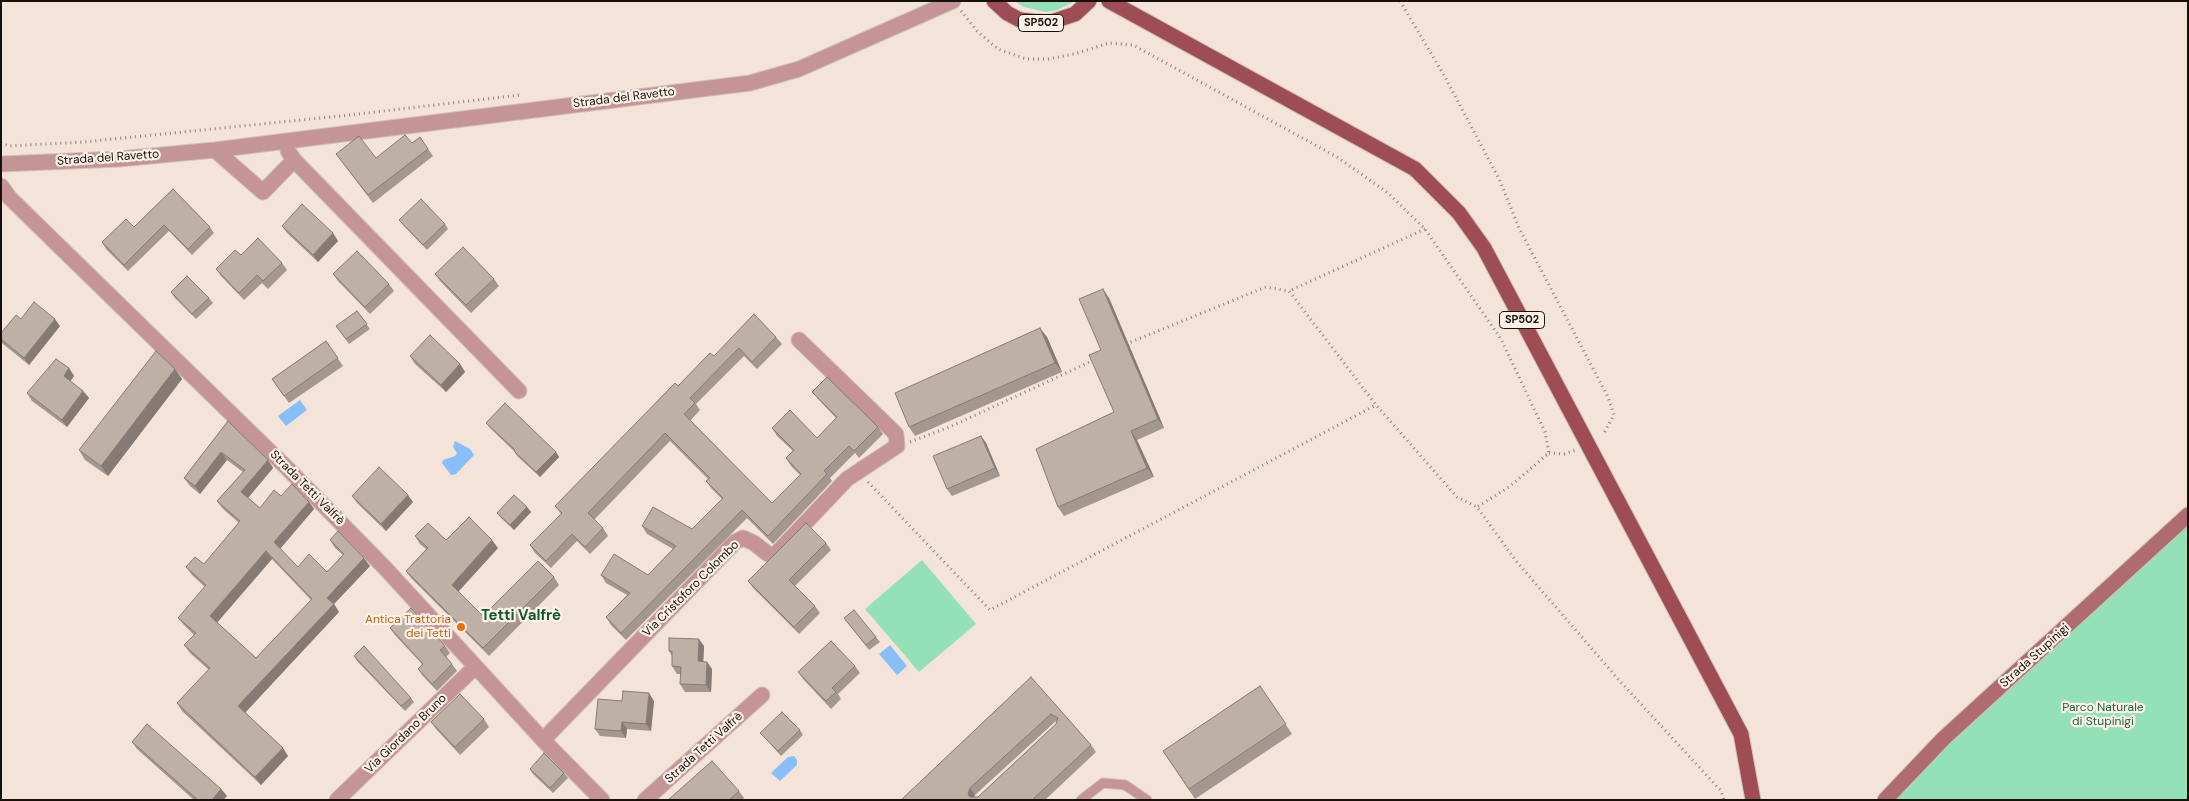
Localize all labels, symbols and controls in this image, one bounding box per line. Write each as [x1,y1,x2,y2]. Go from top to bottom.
road number: SP502 [1018,14,1064,32]
street label: Strada del Ravetto [572,85,676,111]
street label: Strada del Ravetto [56,147,160,169]
road number: SP502 [1500,312,1544,328]
street label: Strada Tetti Valfrè [267,448,347,528]
street label: Via Cristoforo Colombo [640,538,742,640]
district label: Tetti Valfrè [481,607,561,625]
place label: Antica Trattoria dei Tetti [365,613,451,641]
marker: Antica Trattoria dei Tetti [455,621,467,633]
street label: Strada Stupinigi [1997,621,2073,691]
street label: Via Giordano Bruno [362,691,450,777]
park label: Parco Naturale di Stupinigi [2062,701,2144,729]
street label: Strada Tetti Valfrè [662,709,746,787]

